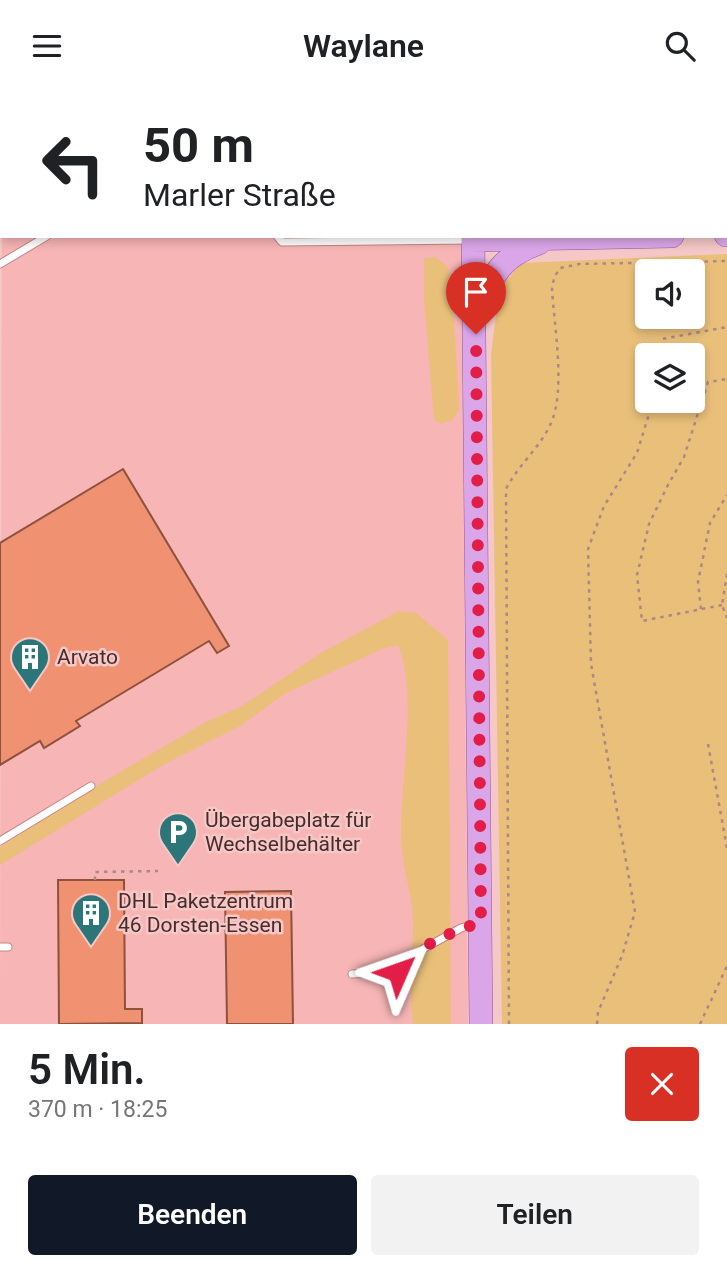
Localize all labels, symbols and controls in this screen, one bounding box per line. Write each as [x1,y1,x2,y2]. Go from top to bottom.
icon: menu [28,27,66,65]
text: Waylane [303,27,424,65]
icon: search [661,27,699,65]
text: 50 m [143,117,254,174]
icon: left [28,119,119,210]
text: Marler Straße [143,176,336,214]
map controls [635,259,705,413]
button: sound [635,259,705,329]
pin [446,262,506,334]
icon: arrive [457,273,495,311]
button: layers [635,343,705,413]
building icon: Arvato [9,636,51,691]
place label: Arvato [57,645,118,669]
place label: Übergabeplatz für Wechselbehälter [205,808,371,856]
parking icon: Übergabeplatz für Wechselbehälter [157,811,199,866]
place label: DHL Paketzentrum 46 Dorsten-Essen [118,889,293,937]
building icon: DHL Paketzentrum 46 Dorsten-Essen [70,892,112,947]
position arrow [361,935,435,1009]
text: 5 Min. [28,1045,146,1094]
button: close [625,1047,699,1121]
text: 370 m · 18:25 [28,1096,167,1123]
button: Beenden [28,1175,357,1255]
button: Teilen [371,1175,699,1255]

